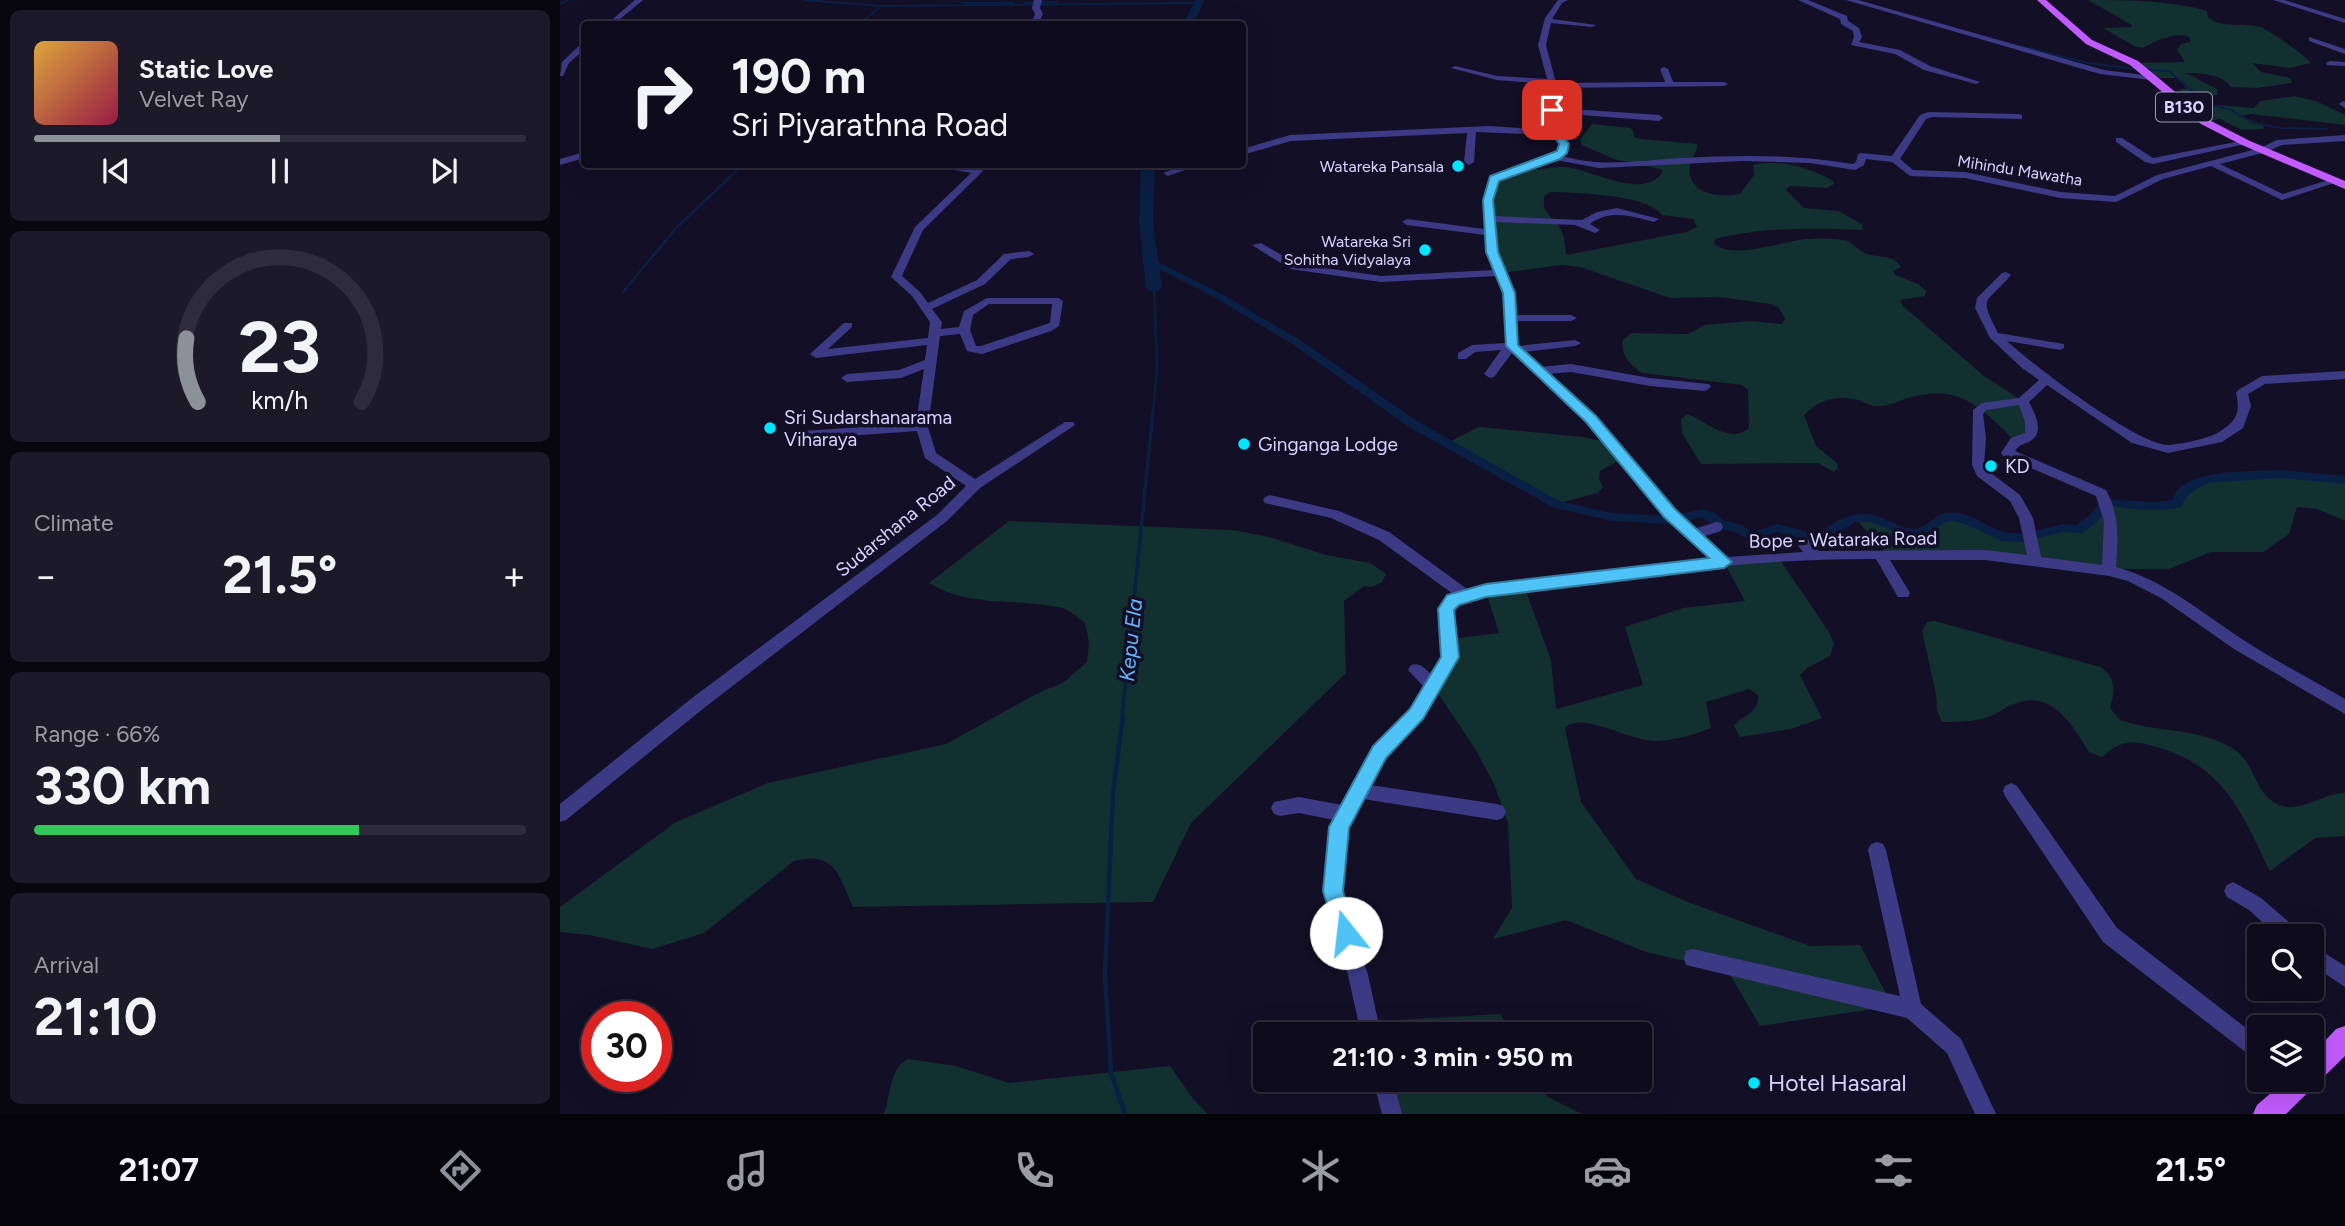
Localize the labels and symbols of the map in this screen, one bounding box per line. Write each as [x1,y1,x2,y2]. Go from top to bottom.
pin [1522,80,1582,140]
road number: B130 [2156,92,2212,122]
street label: Mihindu Mawatha [1956,151,2084,190]
place label: Watareka Pansala [1320,157,1444,176]
marker: Watareka Pansala [1450,158,1466,174]
place label: Watareka Sri Sohitha Vidyalaya [1284,232,1411,269]
marker: Watareka Sri Sohitha Vidyalaya [1417,242,1433,258]
place label: Sri Sudarshanarama Viharaya [784,406,952,451]
marker: Sri Sudarshanarama Viharaya [762,420,778,436]
place label: Ginganga Lodge [1258,433,1398,456]
marker: Ginganga Lodge [1236,436,1252,452]
place label: KD [2005,455,2030,478]
marker: KD [1983,458,1999,474]
street label: Sudarshana Road [831,471,960,582]
street label: Bope - Wataraka Road [1748,526,1938,553]
water label: Kepu Ela [1114,597,1147,682]
position arrow [1309,896,1383,970]
speed limit sign: 30 [581,1001,672,1092]
place label: Hotel Hasaral [1768,1069,1907,1097]
marker: Hotel Hasaral [1746,1075,1762,1091]

